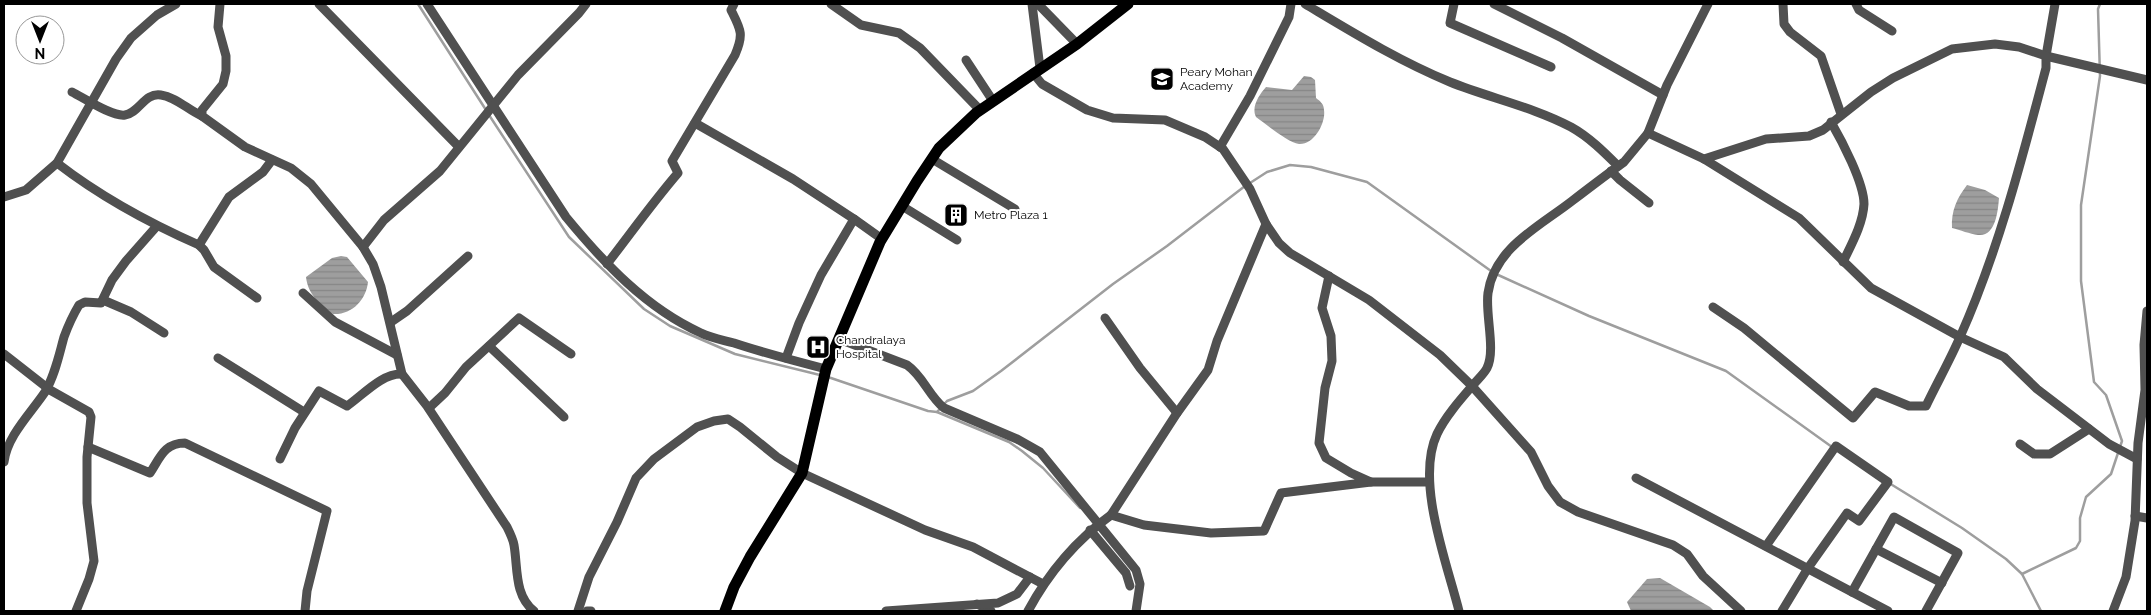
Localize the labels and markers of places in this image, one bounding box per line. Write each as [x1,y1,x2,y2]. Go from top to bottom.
place label: Peary Mohan Academy [1180,65,1252,93]
school or university icon: Peary Mohan Academy [1149,66,1175,92]
building icon: Metro Plaza 1 [943,202,969,228]
place label: Metro Plaza 1 [974,208,1048,222]
place label: Chandralaya Hospital [836,333,905,361]
hospital icon: Chandralaya Hospital [805,334,831,360]

